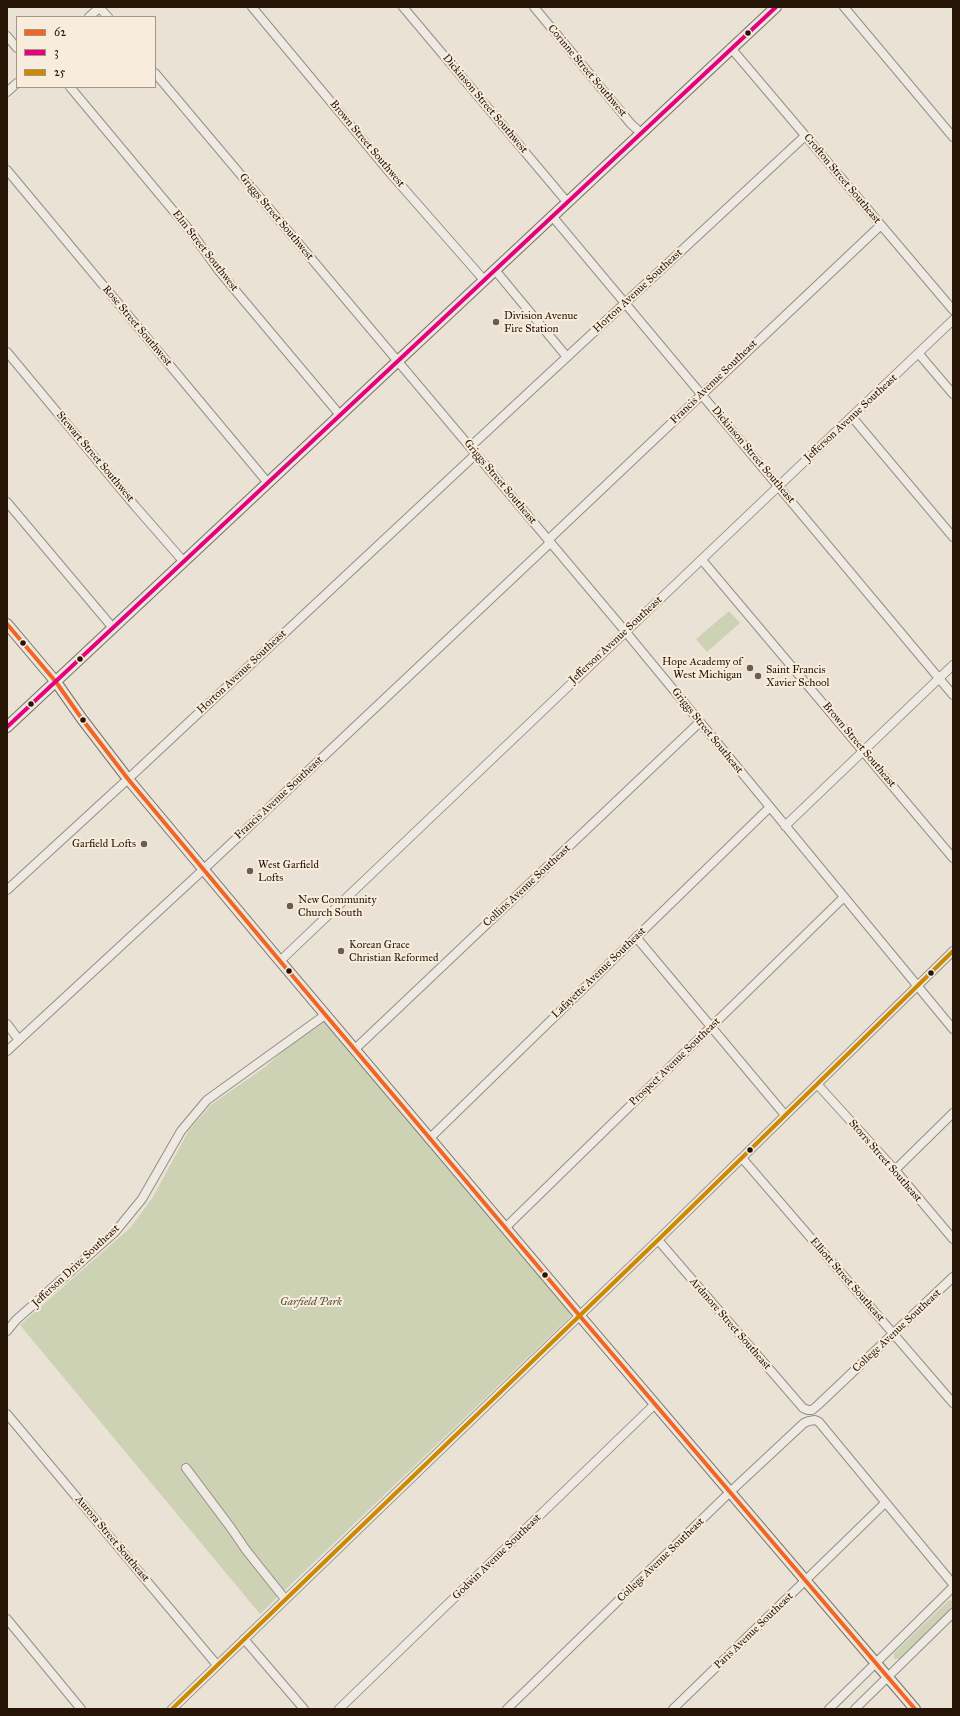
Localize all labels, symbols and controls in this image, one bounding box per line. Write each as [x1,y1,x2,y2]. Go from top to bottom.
legend [16,16,156,88]
street label: Corinne Street Southwest [545,22,629,120]
text: 62 [54,25,66,39]
unlabelled marker [743,28,753,38]
text: 3 [54,45,59,59]
street label: Dickinson Street Southwest [440,52,530,156]
text: 25 [54,65,65,79]
street label: Brown Street Southwest [327,98,407,190]
street label: Crofton Street Southeast [801,131,883,227]
street label: Griggs Street Southwest [236,171,316,263]
street label: Elm Street Southwest [169,208,241,294]
street label: Horton Avenue Southeast [591,246,685,336]
street label: Rose Street Southwest [99,283,175,369]
place label: Division Avenue Fire Station [504,309,578,335]
marker: Division Avenue Fire Station [491,317,501,327]
street label: Francis Avenue Southeast [668,337,760,427]
street label: Jefferson Avenue Southeast [802,371,900,465]
street label: Dickinson Street Southeast [708,404,798,506]
street label: Stewart Street Southwest [53,409,137,505]
street label: Griggs Street Southeast [461,437,539,527]
street label: Jefferson Avenue Southeast [567,593,665,687]
street label: Horton Avenue Southeast [195,627,289,717]
unlabelled marker [18,638,28,648]
unlabelled marker [75,654,85,664]
place label: Hope Academy of West Michigan [662,655,742,681]
marker: Hope Academy of West Michigan [745,663,755,673]
place label: Saint Francis Xavier School [766,663,830,689]
marker: Saint Francis Xavier School [753,671,763,681]
street label: Griggs Street Southeast [668,685,746,777]
unlabelled marker [26,699,36,709]
street label: Brown Street Southeast [820,700,898,790]
unlabelled marker [78,715,88,725]
street label: Francis Avenue Southeast [232,754,326,842]
place label: Garfield Lofts [72,837,136,851]
marker: Garfield Lofts [139,839,149,849]
street label: Collins Avenue Southeast [481,842,573,930]
place label: West Garfield Lofts [258,858,319,884]
marker: West Garfield Lofts [245,866,255,876]
place label: New Community Church South [298,893,377,919]
marker: New Community Church South [285,901,295,911]
street label: Lafayette Avenue Southeast [549,925,649,1021]
place label: Korean Grace Christian Reformed [349,938,439,964]
marker: Korean Grace Christian Reformed [336,946,346,956]
unlabelled marker [284,966,294,976]
unlabelled marker [926,968,936,978]
street label: Prospect Avenue Southeast [627,1015,723,1109]
street label: Storrs Street Southeast [846,1117,924,1205]
unlabelled marker [745,1145,755,1155]
street label: Jefferson Drive Southeast [30,1222,122,1310]
street label: Elliott Street Southeast [807,1235,887,1325]
unlabelled marker [540,1270,550,1280]
street label: Ardmore Street Southeast [687,1275,773,1373]
street label: College Avenue Southeast [850,1287,944,1375]
park label: Garfield Park [280,1295,342,1309]
street label: Aurora Street Southeast [72,1493,152,1585]
street label: Godwin Avenue Southeast [450,1511,544,1603]
street label: College Avenue Southeast [615,1515,707,1605]
street label: Paris Avenue Southeast [712,1590,796,1672]

